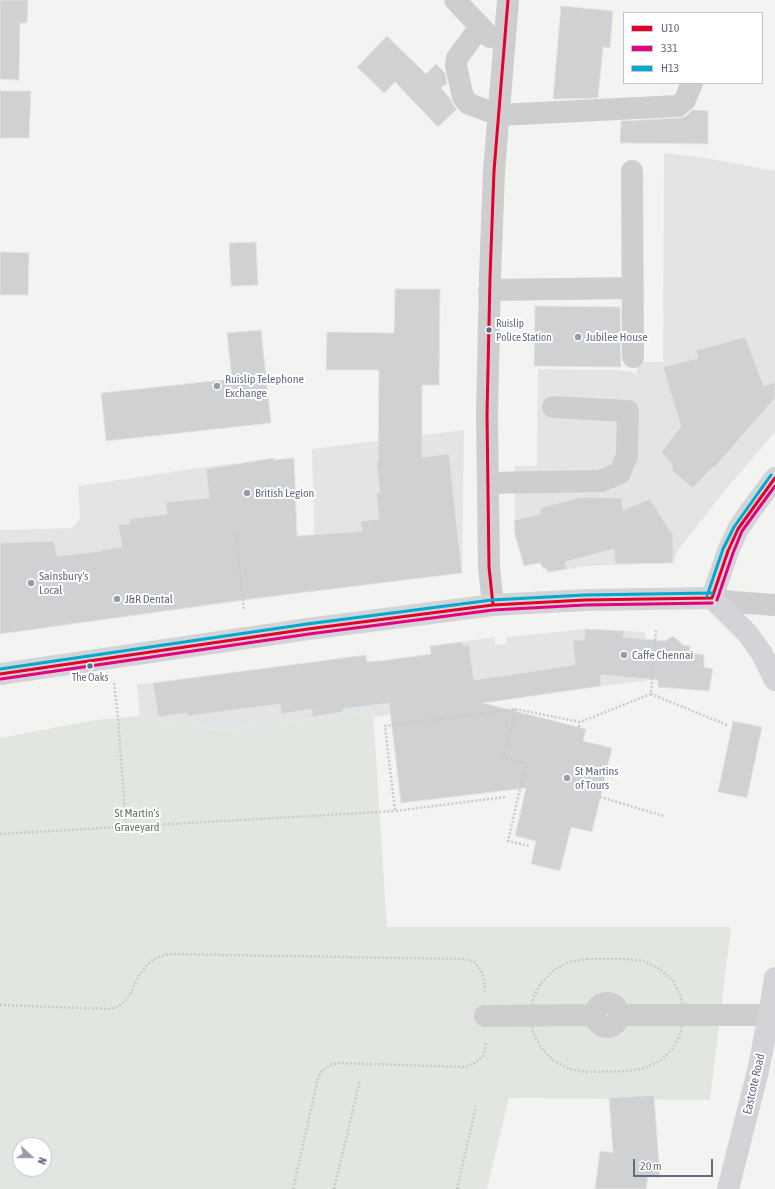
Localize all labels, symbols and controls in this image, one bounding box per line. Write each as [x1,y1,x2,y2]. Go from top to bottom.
legend [623,12,763,84]
text: U10 [661,21,679,35]
text: 331 [661,41,678,55]
text: H13 [661,61,679,75]
place label: Ruislip Police Station [496,317,552,343]
marker: Ruislip Police Station [484,325,494,335]
place label: Jubilee House [586,330,648,344]
marker: Jubilee House [573,332,583,342]
place label: Ruislip Telephone Exchange [225,372,304,400]
marker: Ruislip Telephone Exchange [212,381,222,391]
place label: British Legion [255,486,314,500]
marker: British Legion [242,488,252,498]
place label: Sainsbury's Local [39,569,89,597]
marker: Sainsbury's Local [26,578,36,588]
place label: J&R Dental [125,592,173,606]
marker: J&R Dental [112,594,122,604]
place label: Caffe Chennai [632,648,693,662]
marker: Caffe Chennai [619,650,629,660]
marker: The Oaks [85,661,95,671]
place label: The Oaks [72,671,108,685]
place label: St Martins of Tours [575,764,618,792]
marker: St Martins of Tours [562,773,572,783]
park label: St Martin's Graveyard [114,806,160,834]
street label: Eastcote Road [740,1052,768,1116]
north arrow [12,1137,52,1177]
scale bar [635,1151,715,1177]
text: N [36,1156,49,1166]
text: 20 m [640,1159,662,1173]

